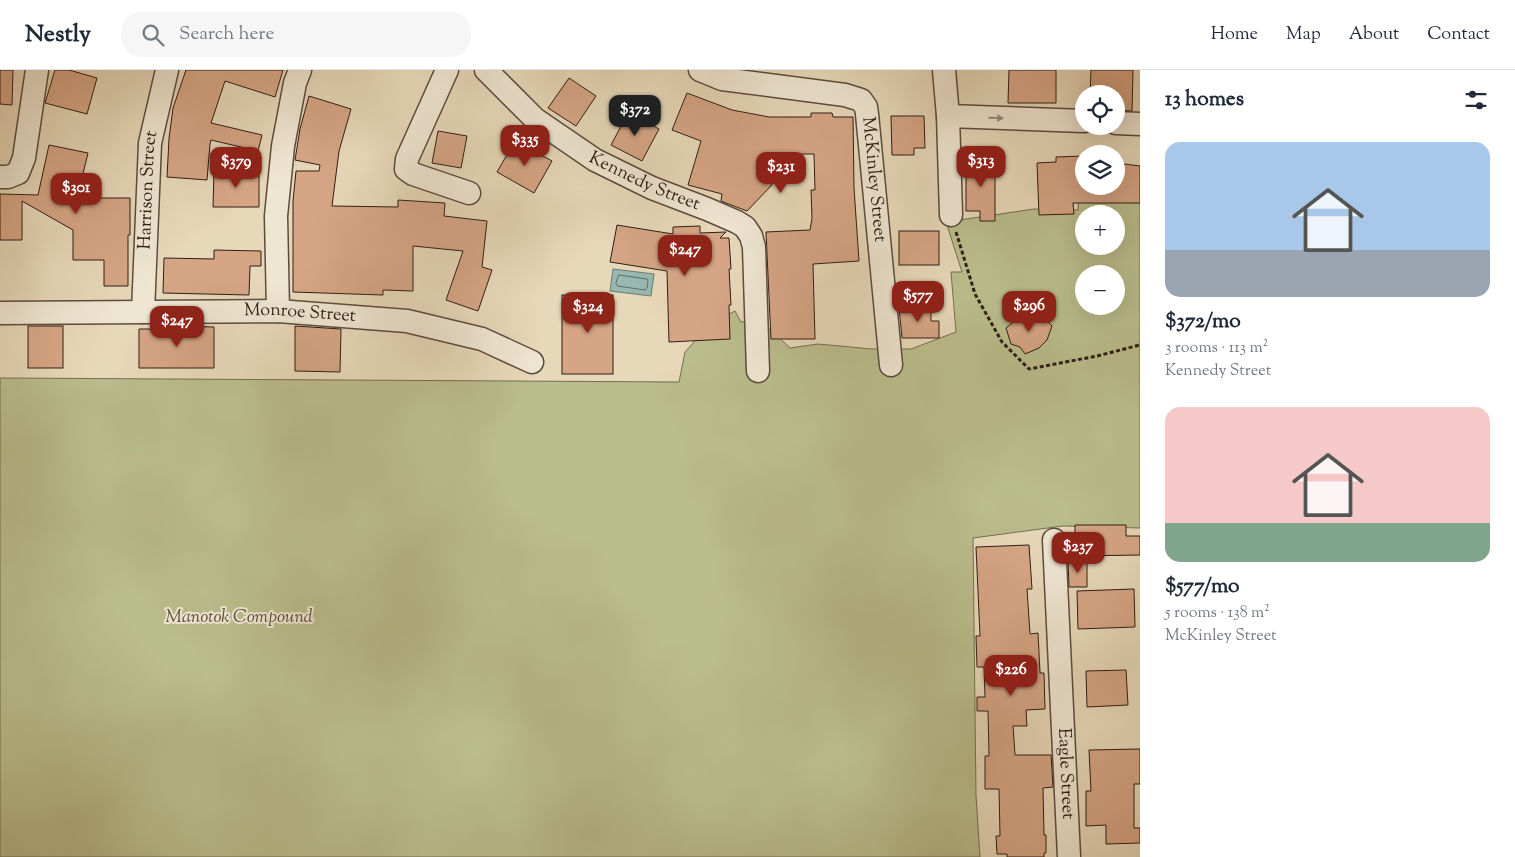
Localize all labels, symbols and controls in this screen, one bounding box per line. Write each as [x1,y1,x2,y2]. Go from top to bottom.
search box [121,12,471,57]
text: Nestly [25,18,91,52]
icon: search [139,21,167,49]
text: Search here [179,21,274,48]
text: Home [1211,22,1258,48]
text: Map [1286,22,1321,48]
text: About [1349,22,1399,48]
text: Contact [1427,22,1490,48]
map controls [1075,85,1125,315]
button: locate [1075,85,1125,135]
text: 13 homes [1165,85,1244,115]
icon: filters [1462,86,1490,114]
pin: $372 [605,94,665,137]
text: $372 [620,99,650,122]
one-way arrow [989,114,1005,122]
street label: McKinley Street [854,116,892,243]
pin: $335 [495,124,555,167]
street label: Harrison Street [133,128,165,250]
text: $335 [512,129,538,152]
button: layers [1075,145,1125,195]
pin: $379 [206,146,266,189]
street label: Kennedy Street [584,146,704,218]
pin: $313 [951,146,1011,188]
text: $313 [968,150,994,173]
text: $379 [221,151,251,174]
pin: $231 [751,152,811,194]
text: $231 [767,156,795,179]
pin: $301 [46,172,106,215]
icon: home [1283,175,1373,265]
text: $301 [62,177,90,200]
button: + [1075,205,1125,255]
pin: $247 [655,234,715,277]
text: $247 [669,239,701,262]
button: − [1075,265,1125,315]
pin: $577 [888,280,948,323]
text: $577 [903,285,933,308]
pin: $296 [999,290,1059,333]
pin: $324 [558,292,618,334]
text: $296 [1013,295,1045,318]
text: $324 [573,296,603,319]
street label: Monroe Street [244,298,357,330]
pin: $247 [147,306,207,348]
text: $372/mo [1165,307,1241,337]
text: $247 [161,310,193,333]
text: 3 rooms · 113 m² [1165,337,1268,360]
text: Kennedy Street [1165,360,1271,383]
icon: home [1283,440,1373,530]
pin: $237 [1048,532,1108,574]
text: $237 [1063,536,1093,559]
text: $577/mo [1165,572,1240,602]
text: 5 rooms · 138 m² [1165,602,1270,625]
park label: Manotok Compound [165,605,313,631]
text: McKinley Street [1165,625,1277,648]
pin: $226 [981,654,1041,697]
text: $226 [995,659,1027,682]
street label: Eagle Street [1050,728,1080,820]

